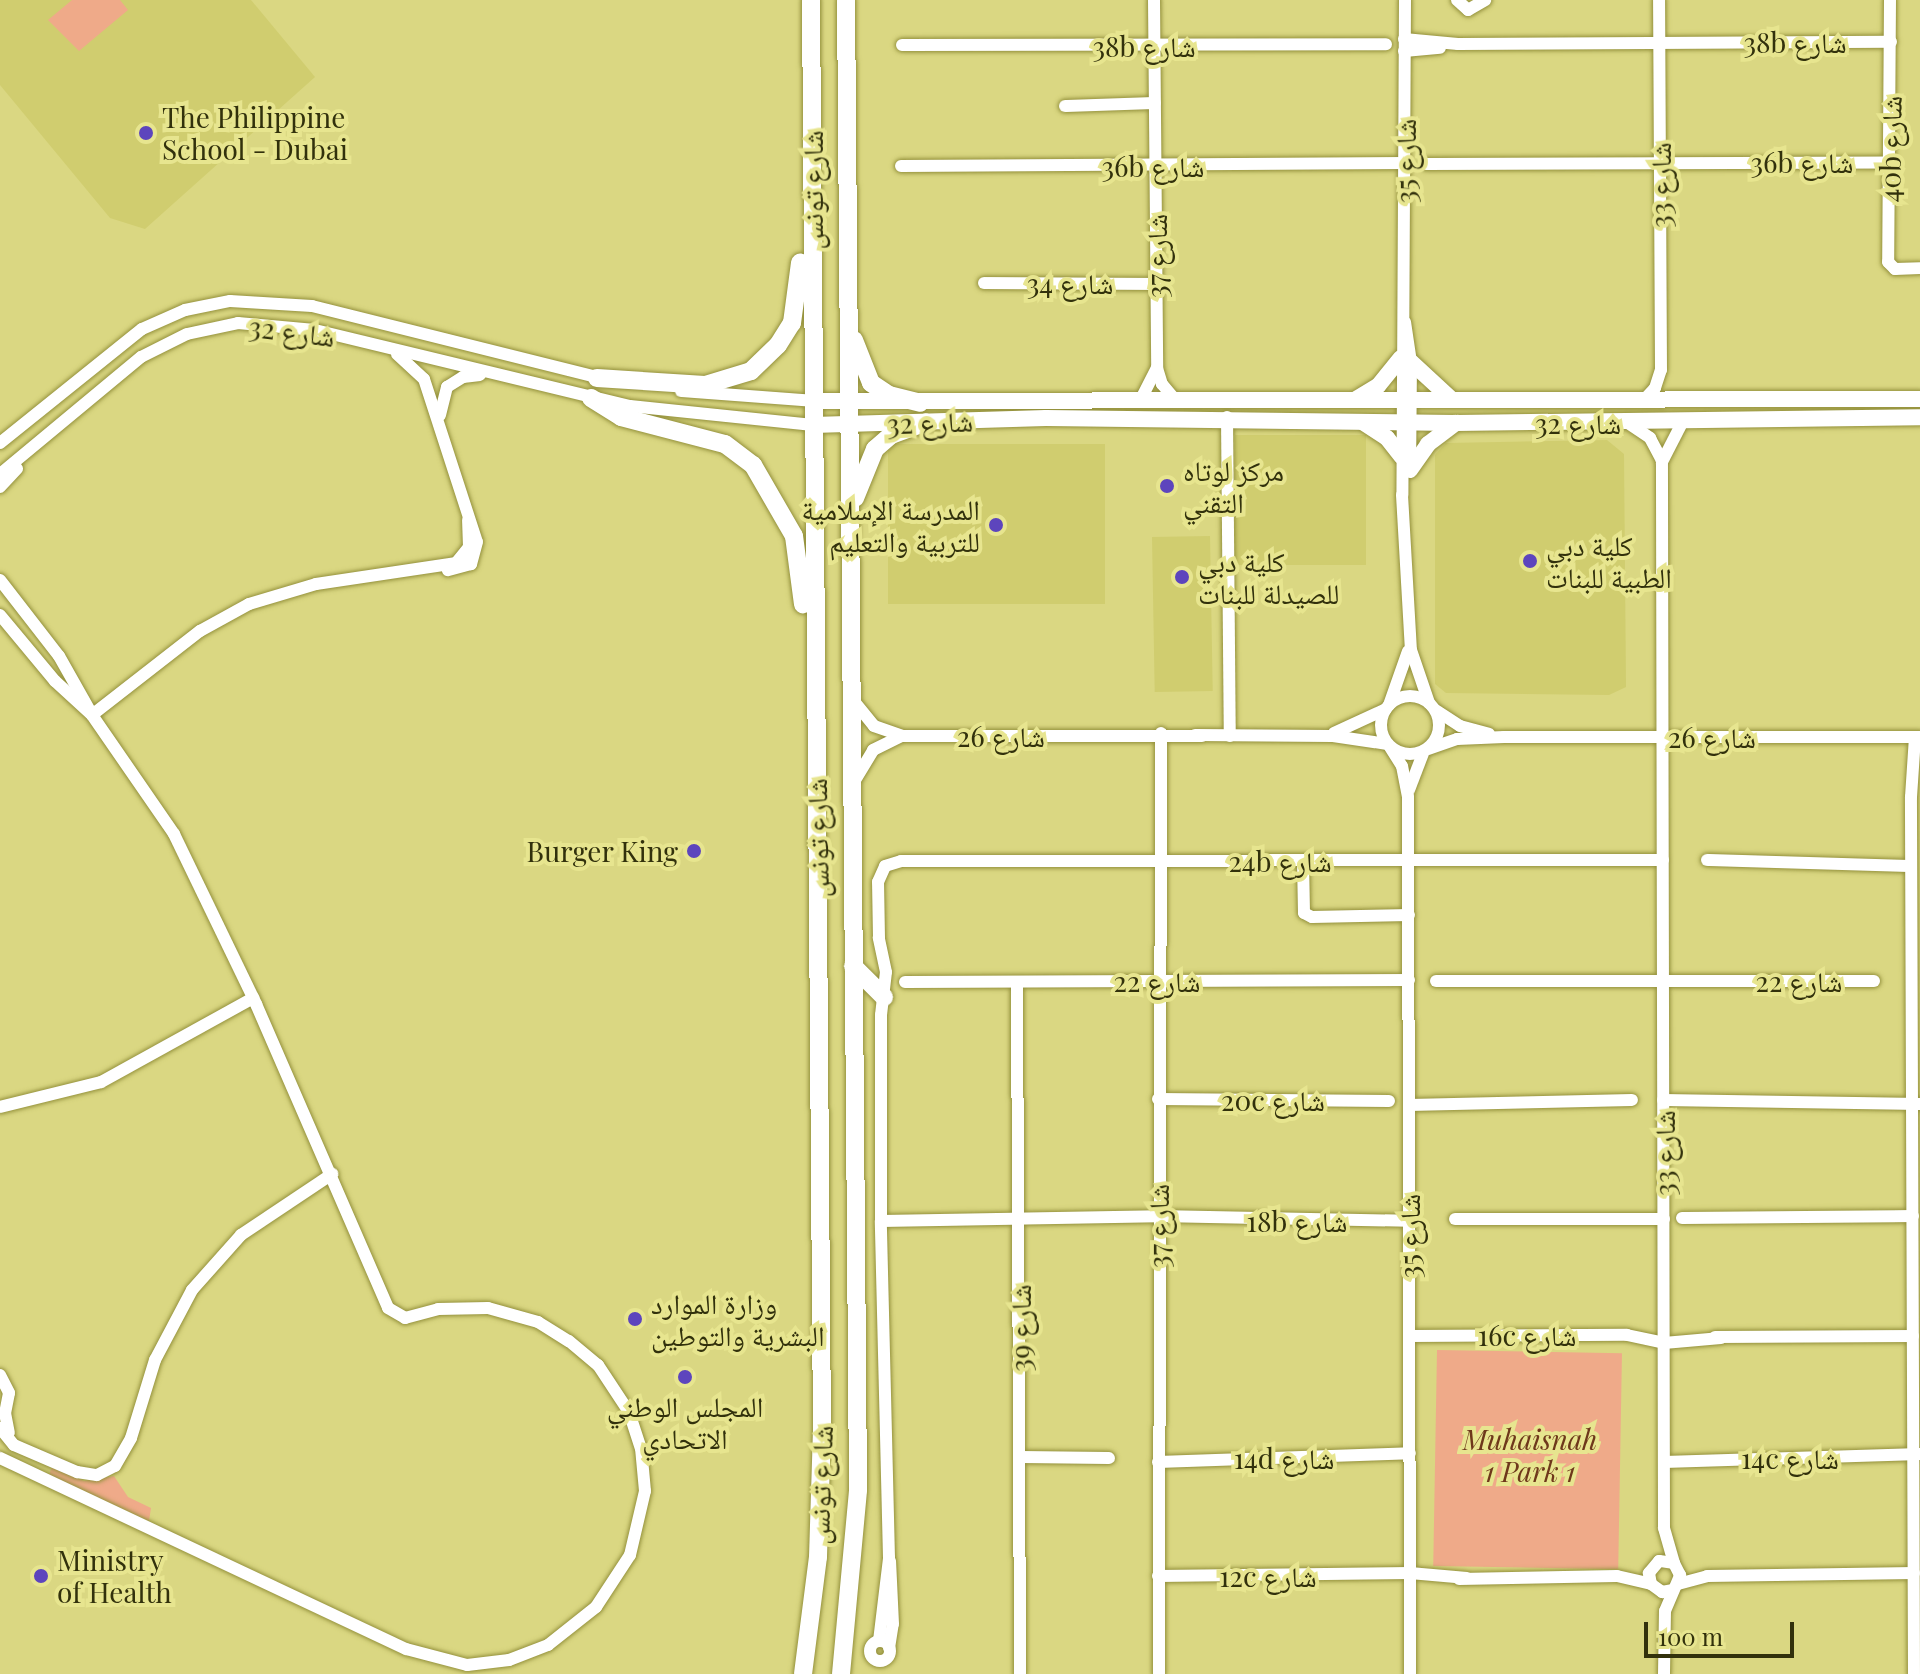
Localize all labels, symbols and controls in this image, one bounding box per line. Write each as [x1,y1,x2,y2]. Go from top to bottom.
street label: 38b شارع [1743,25,1847,59]
street label: 38b شارع [1092,29,1196,63]
street label: 40b شارع [1872,95,1908,203]
place label: The Philippine School - Dubai [162,100,348,166]
street label: شارع 35 [1388,119,1422,203]
marker: The Philippine School - Dubai [137,124,155,142]
street label: شارع تونس [795,130,829,250]
street label: شارع 33 [1643,142,1677,228]
street label: 36b شارع [1750,145,1854,179]
street label: 36b شارع [1101,149,1205,183]
street label: شارع 37 [1139,214,1173,298]
street label: شارع 34 [1027,266,1113,300]
street label: شارع 32 [247,309,337,353]
street label: شارع 32 [886,404,974,440]
street label: شارع 32 [1535,406,1621,440]
place label: مركز لوتاه التقني [1183,453,1284,519]
marker: مركز لوتاه التقني [1158,477,1176,495]
place label: المدرسة الإسلامية للتربية والتعليم [802,492,980,558]
marker: المدرسة الإسلامية للتربية والتعليم [987,516,1005,534]
place label: كلية دبي الطبية للبنات [1546,528,1672,594]
place label: كلية دبي للصيدلة للبنات [1198,544,1339,610]
marker: كلية دبي الطبية للبنات [1521,552,1539,570]
marker: كلية دبي للصيدلة للبنات [1173,568,1191,586]
street label: شارع 26 [957,719,1045,753]
street label: شارع 26 [1668,720,1756,754]
street label: شارع تونس [799,778,835,898]
place label: Burger King [526,834,678,868]
marker: Burger King [685,842,703,860]
street label: 24b شارع [1228,844,1332,878]
street label: شارع 22 [1113,964,1201,998]
street label: شارع 22 [1755,964,1843,998]
street label: 20c شارع [1221,1083,1325,1117]
street label: شارع 33 [1647,1110,1681,1196]
street label: شارع 37 [1141,1184,1175,1268]
street label: شارع 35 [1392,1194,1426,1278]
street label: 18b شارع [1247,1204,1347,1238]
street label: شارع 39 [1003,1284,1037,1372]
place label: وزارة الموارد البشرية والتوطين [651,1286,825,1352]
marker: وزارة الموارد البشرية والتوطين [626,1310,644,1328]
street label: 16c شارع [1478,1318,1576,1352]
marker: المجلس الوطني الاتحادي [676,1368,694,1386]
place label: المجلس الوطني الاتحادي [607,1389,763,1455]
park label: Muhaisnah 1 Park 1 [1463,1422,1597,1488]
street label: شارع تونس [801,1425,839,1545]
street label: 14d شارع [1234,1441,1334,1475]
street label: 14c شارع [1741,1441,1839,1475]
place label: Ministry of Health [57,1543,172,1609]
street label: 12c شارع [1219,1559,1317,1593]
marker: Ministry of Health [32,1567,50,1585]
scale bar [1648,1606,1798,1656]
text: 100 m [1658,1620,1723,1652]

